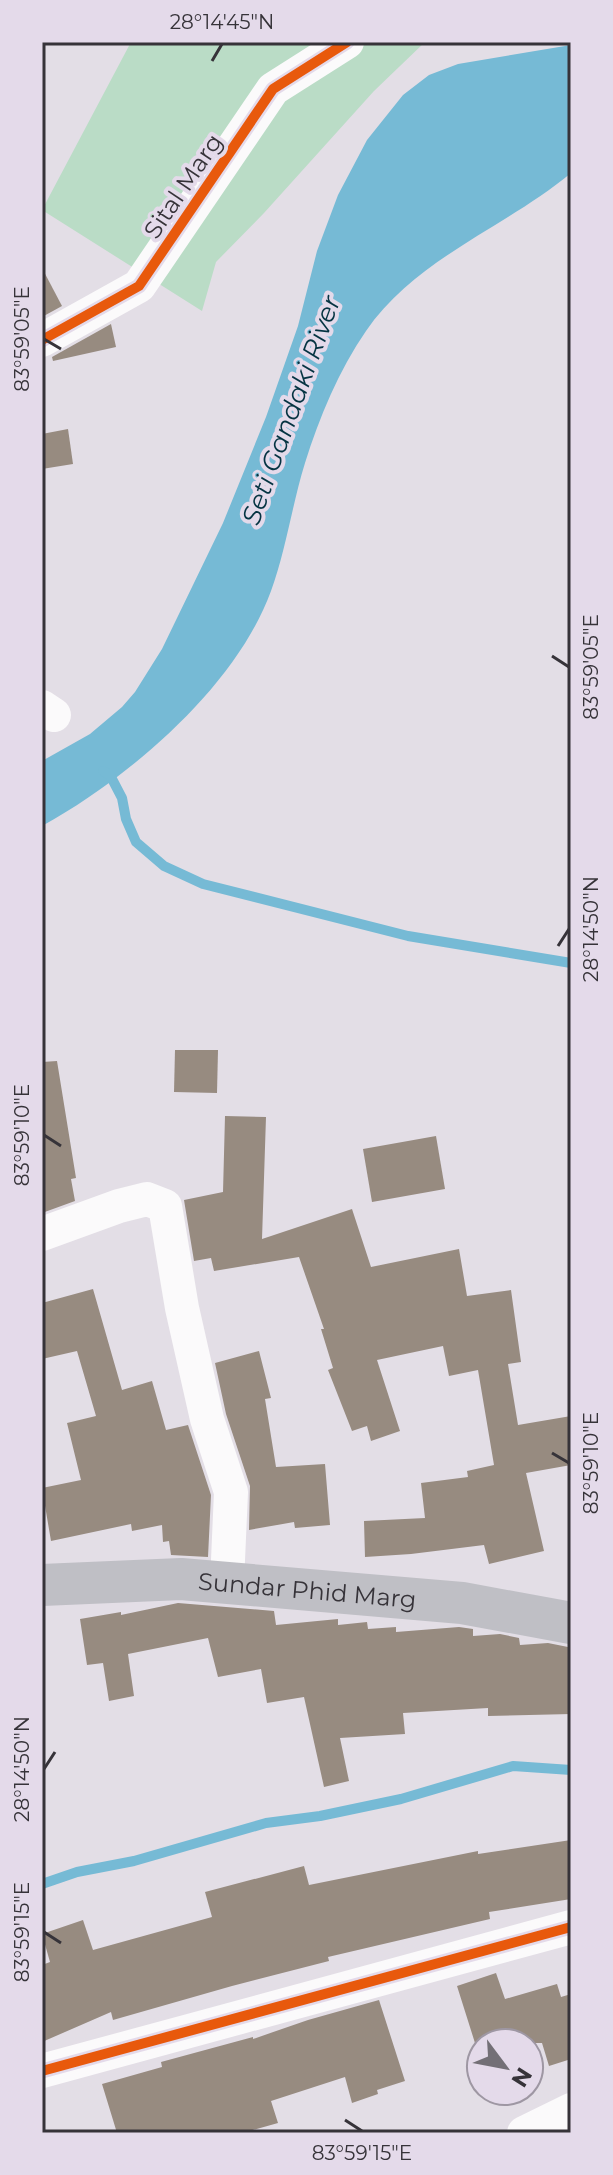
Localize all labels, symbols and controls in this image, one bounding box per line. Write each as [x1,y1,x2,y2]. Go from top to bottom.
text: 28°14'45"N [170,10,274,34]
street label: Sital Marg [137,128,229,244]
text: 83°59'05"E [10,286,34,392]
water label: Seti Gandaki River [235,291,348,529]
text: 83°59'05"E [579,614,603,720]
text: 28°14'50"N [579,876,603,982]
text: 83°59'10"E [10,1084,34,1186]
text: 83°59'10"E [579,1412,603,1514]
street label: Sundar Phid Marg [197,1566,418,1614]
text: 28°14'50"N [10,1716,34,1822]
text: 83°59'15"E [10,1882,34,1982]
north arrow [465,2027,545,2107]
text: N [505,2063,538,2092]
text: 83°59'15"E [312,2141,412,2165]

